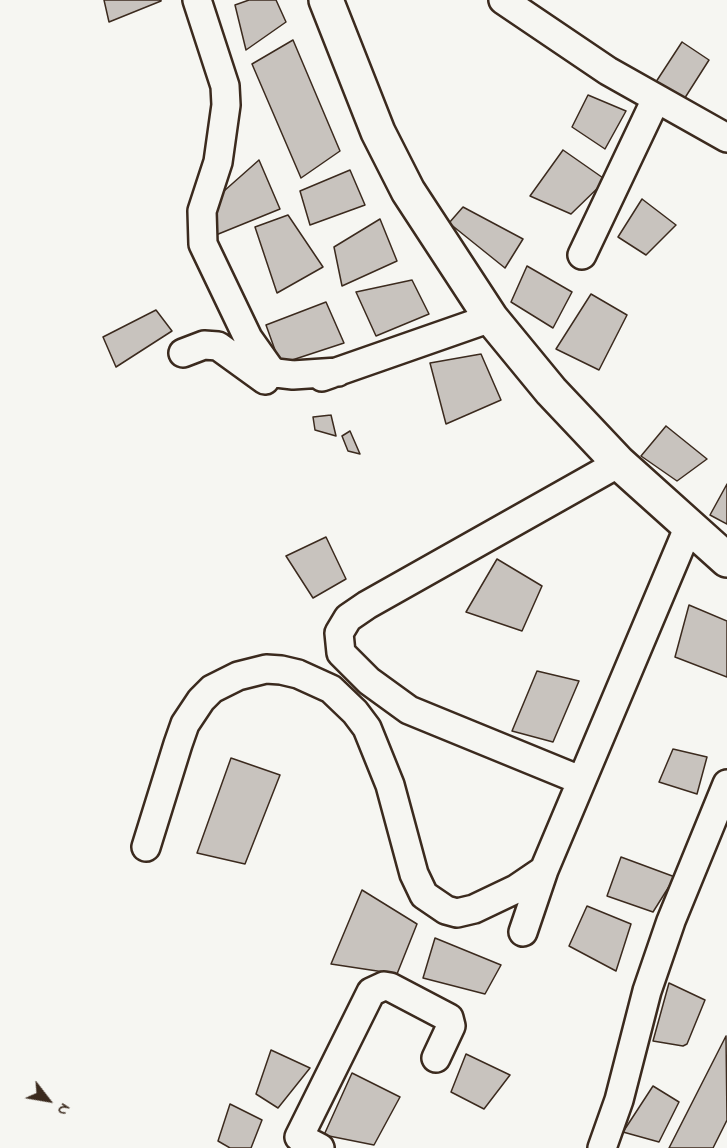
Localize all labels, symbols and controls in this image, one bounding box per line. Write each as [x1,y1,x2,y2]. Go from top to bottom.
north arrow [18,1070,78,1130]
text: N [50,1098,76,1120]

